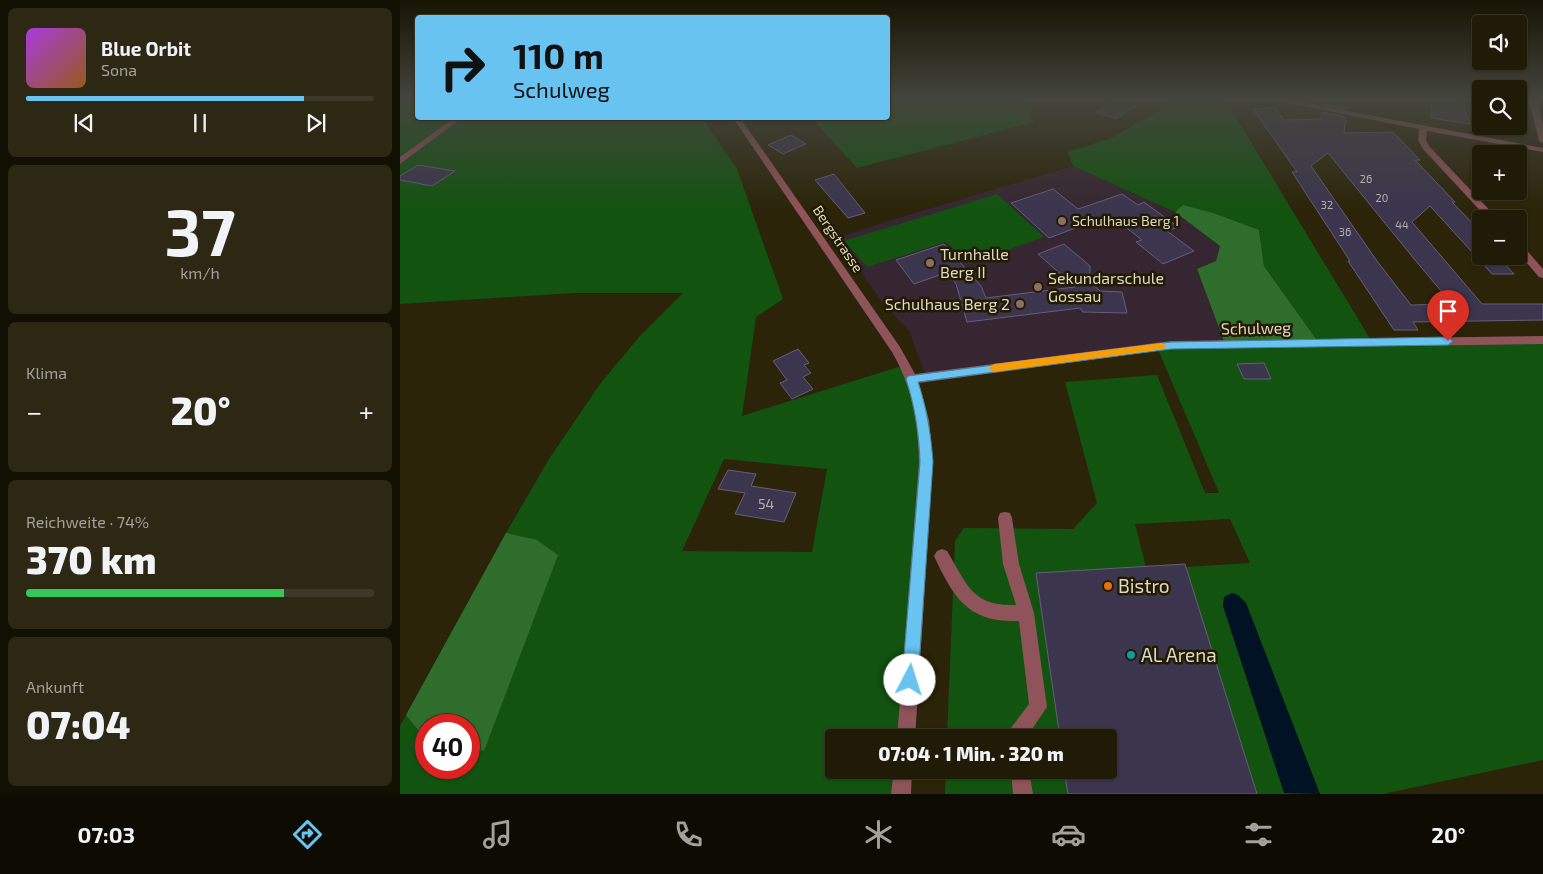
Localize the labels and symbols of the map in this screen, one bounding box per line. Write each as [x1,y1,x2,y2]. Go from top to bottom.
house number: 26 [1360,172,1372,185]
house number: 20 [1376,191,1388,204]
house number: 32 [1321,198,1333,211]
street label: Bergstrasse [810,202,867,275]
place label: Schulhaus Berg 1 [1072,212,1179,229]
marker: Schulhaus Berg 1 [1056,215,1068,227]
house number: 44 [1395,218,1409,231]
house number: 36 [1339,225,1351,238]
place label: Turnhalle Berg II [940,244,1009,281]
marker: Turnhalle Berg II [924,257,936,269]
place label: Sekundarschule Gossau [1048,268,1164,305]
marker: Sekundarschule Gossau [1032,281,1044,293]
pin [1427,290,1469,341]
place label: Schulhaus Berg 2 [885,294,1010,313]
marker: Schulhaus Berg 2 [1014,298,1026,310]
street label: Schulweg [1221,317,1291,338]
house number: 54 [758,495,774,512]
place label: Bistro [1118,574,1170,597]
marker: Bistro [1102,580,1114,592]
place label: AL Arena [1141,643,1217,666]
marker: AL Arena [1125,649,1137,661]
position arrow [883,653,935,705]
speed limit sign: 40 [415,714,480,779]

